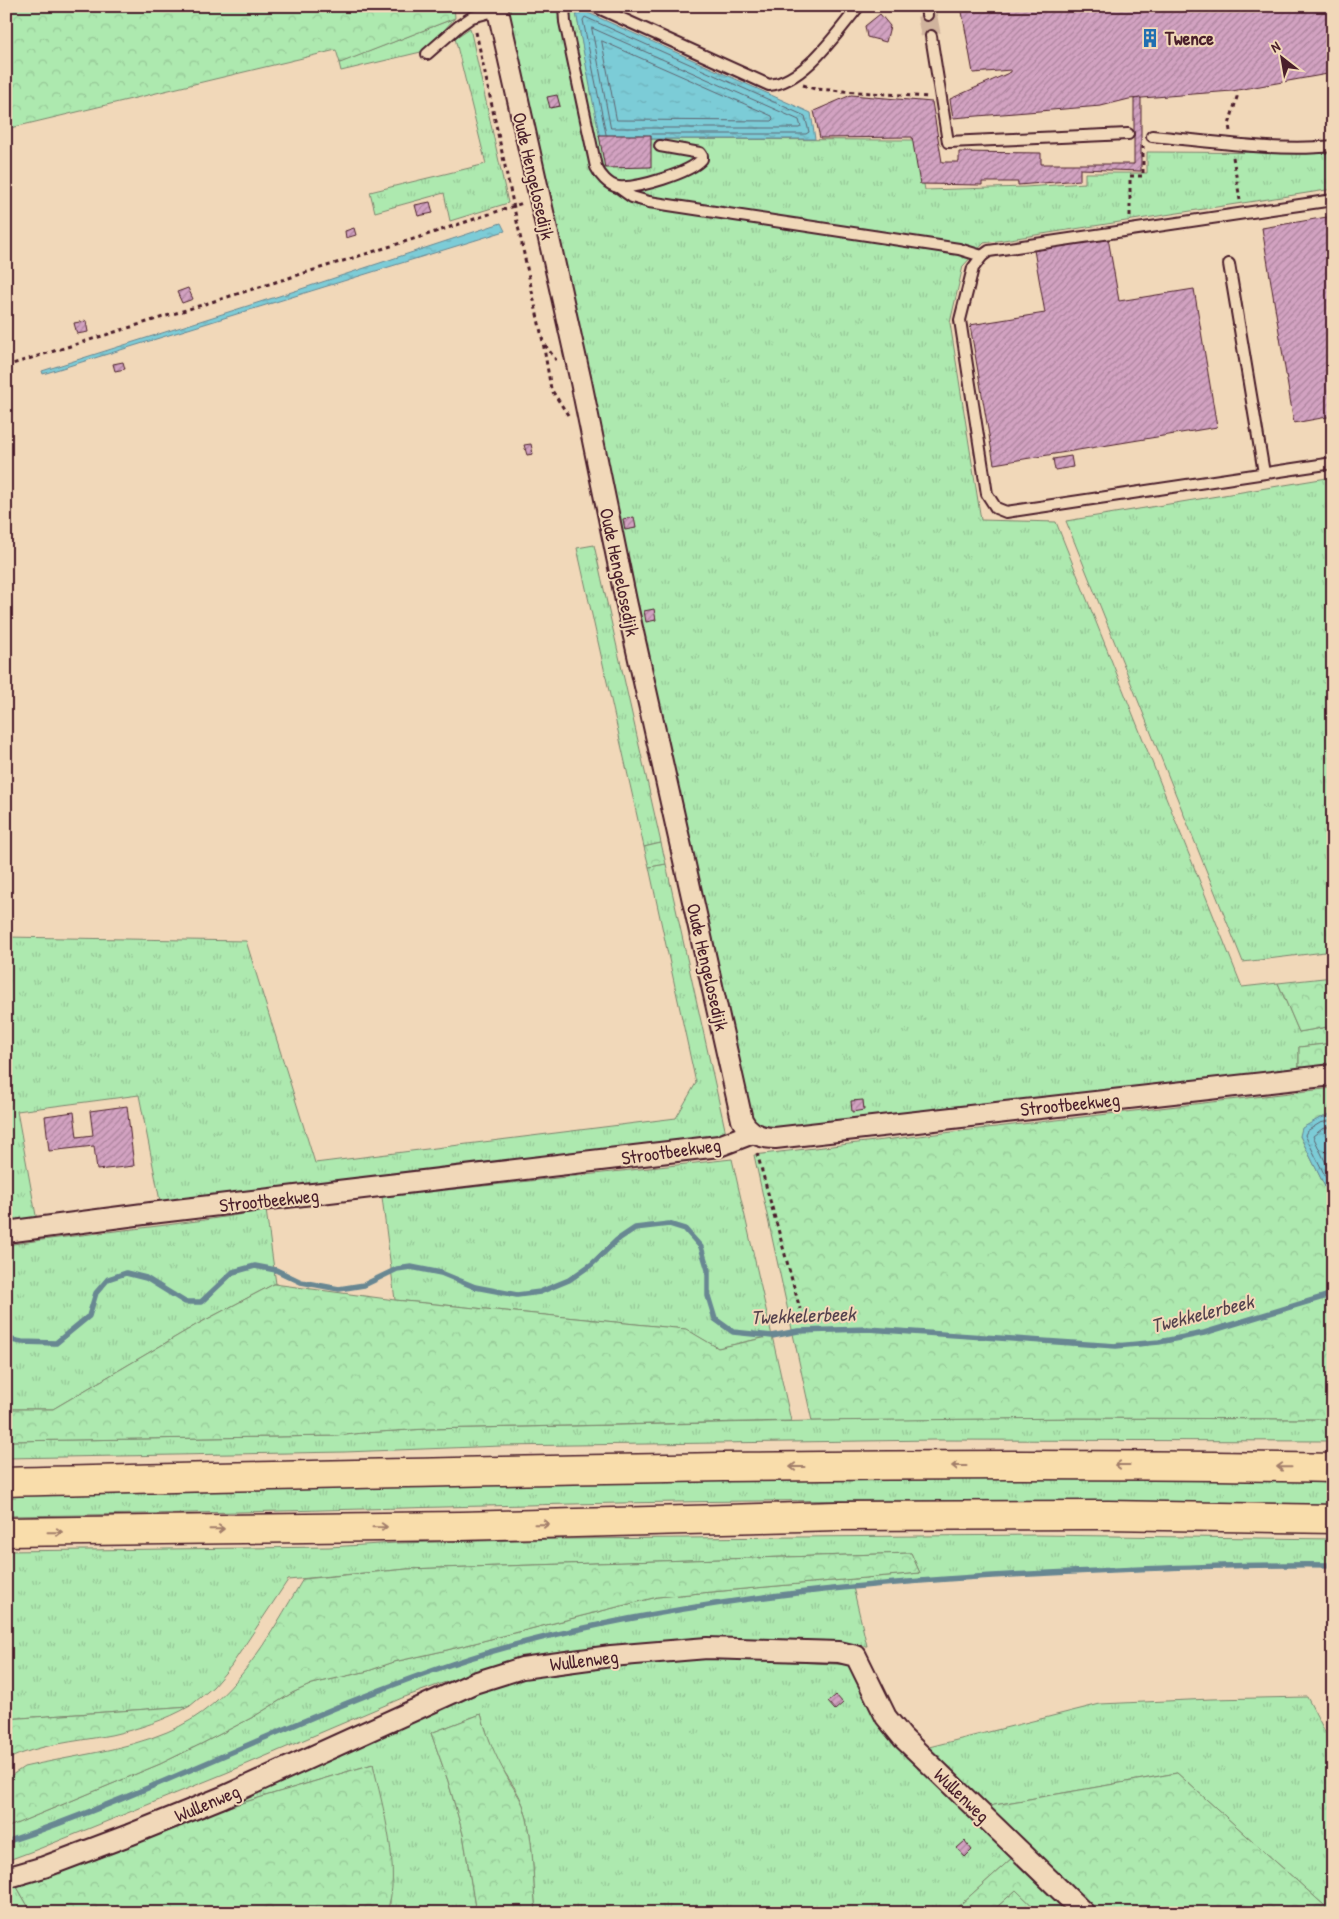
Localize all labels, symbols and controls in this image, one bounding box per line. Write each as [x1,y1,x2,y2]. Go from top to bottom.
place label: Twence [1164,25,1214,51]
building icon: Twence [1139,27,1161,49]
north arrow [1256,32,1306,82]
text: N [1267,36,1284,56]
street label: Oude Hengelosedijk [507,110,561,242]
street label: Oude Hengelosedijk [594,506,646,638]
street label: Oude Hengelosedijk [681,901,735,1033]
street label: Strootbeekweg [1019,1086,1121,1122]
street label: Strootbeekweg [620,1131,722,1171]
street label: Strootbeekweg [218,1182,320,1218]
water label: Twekkelerbeek [1148,1287,1258,1339]
water label: Twekkelerbeek [750,1300,857,1330]
one-way arrow [1114,1460,1130,1470]
one-way arrow [951,1461,968,1471]
one-way arrow [789,1462,805,1472]
one-way arrow [1276,1462,1292,1472]
one-way arrow [534,1519,550,1528]
one-way arrow [372,1522,388,1532]
one-way arrow [209,1524,225,1534]
one-way arrow [46,1527,63,1537]
street label: Wullenweg [548,1643,620,1677]
street label: Wullenweg [928,1762,996,1828]
street label: Wullenweg [170,1778,244,1828]

